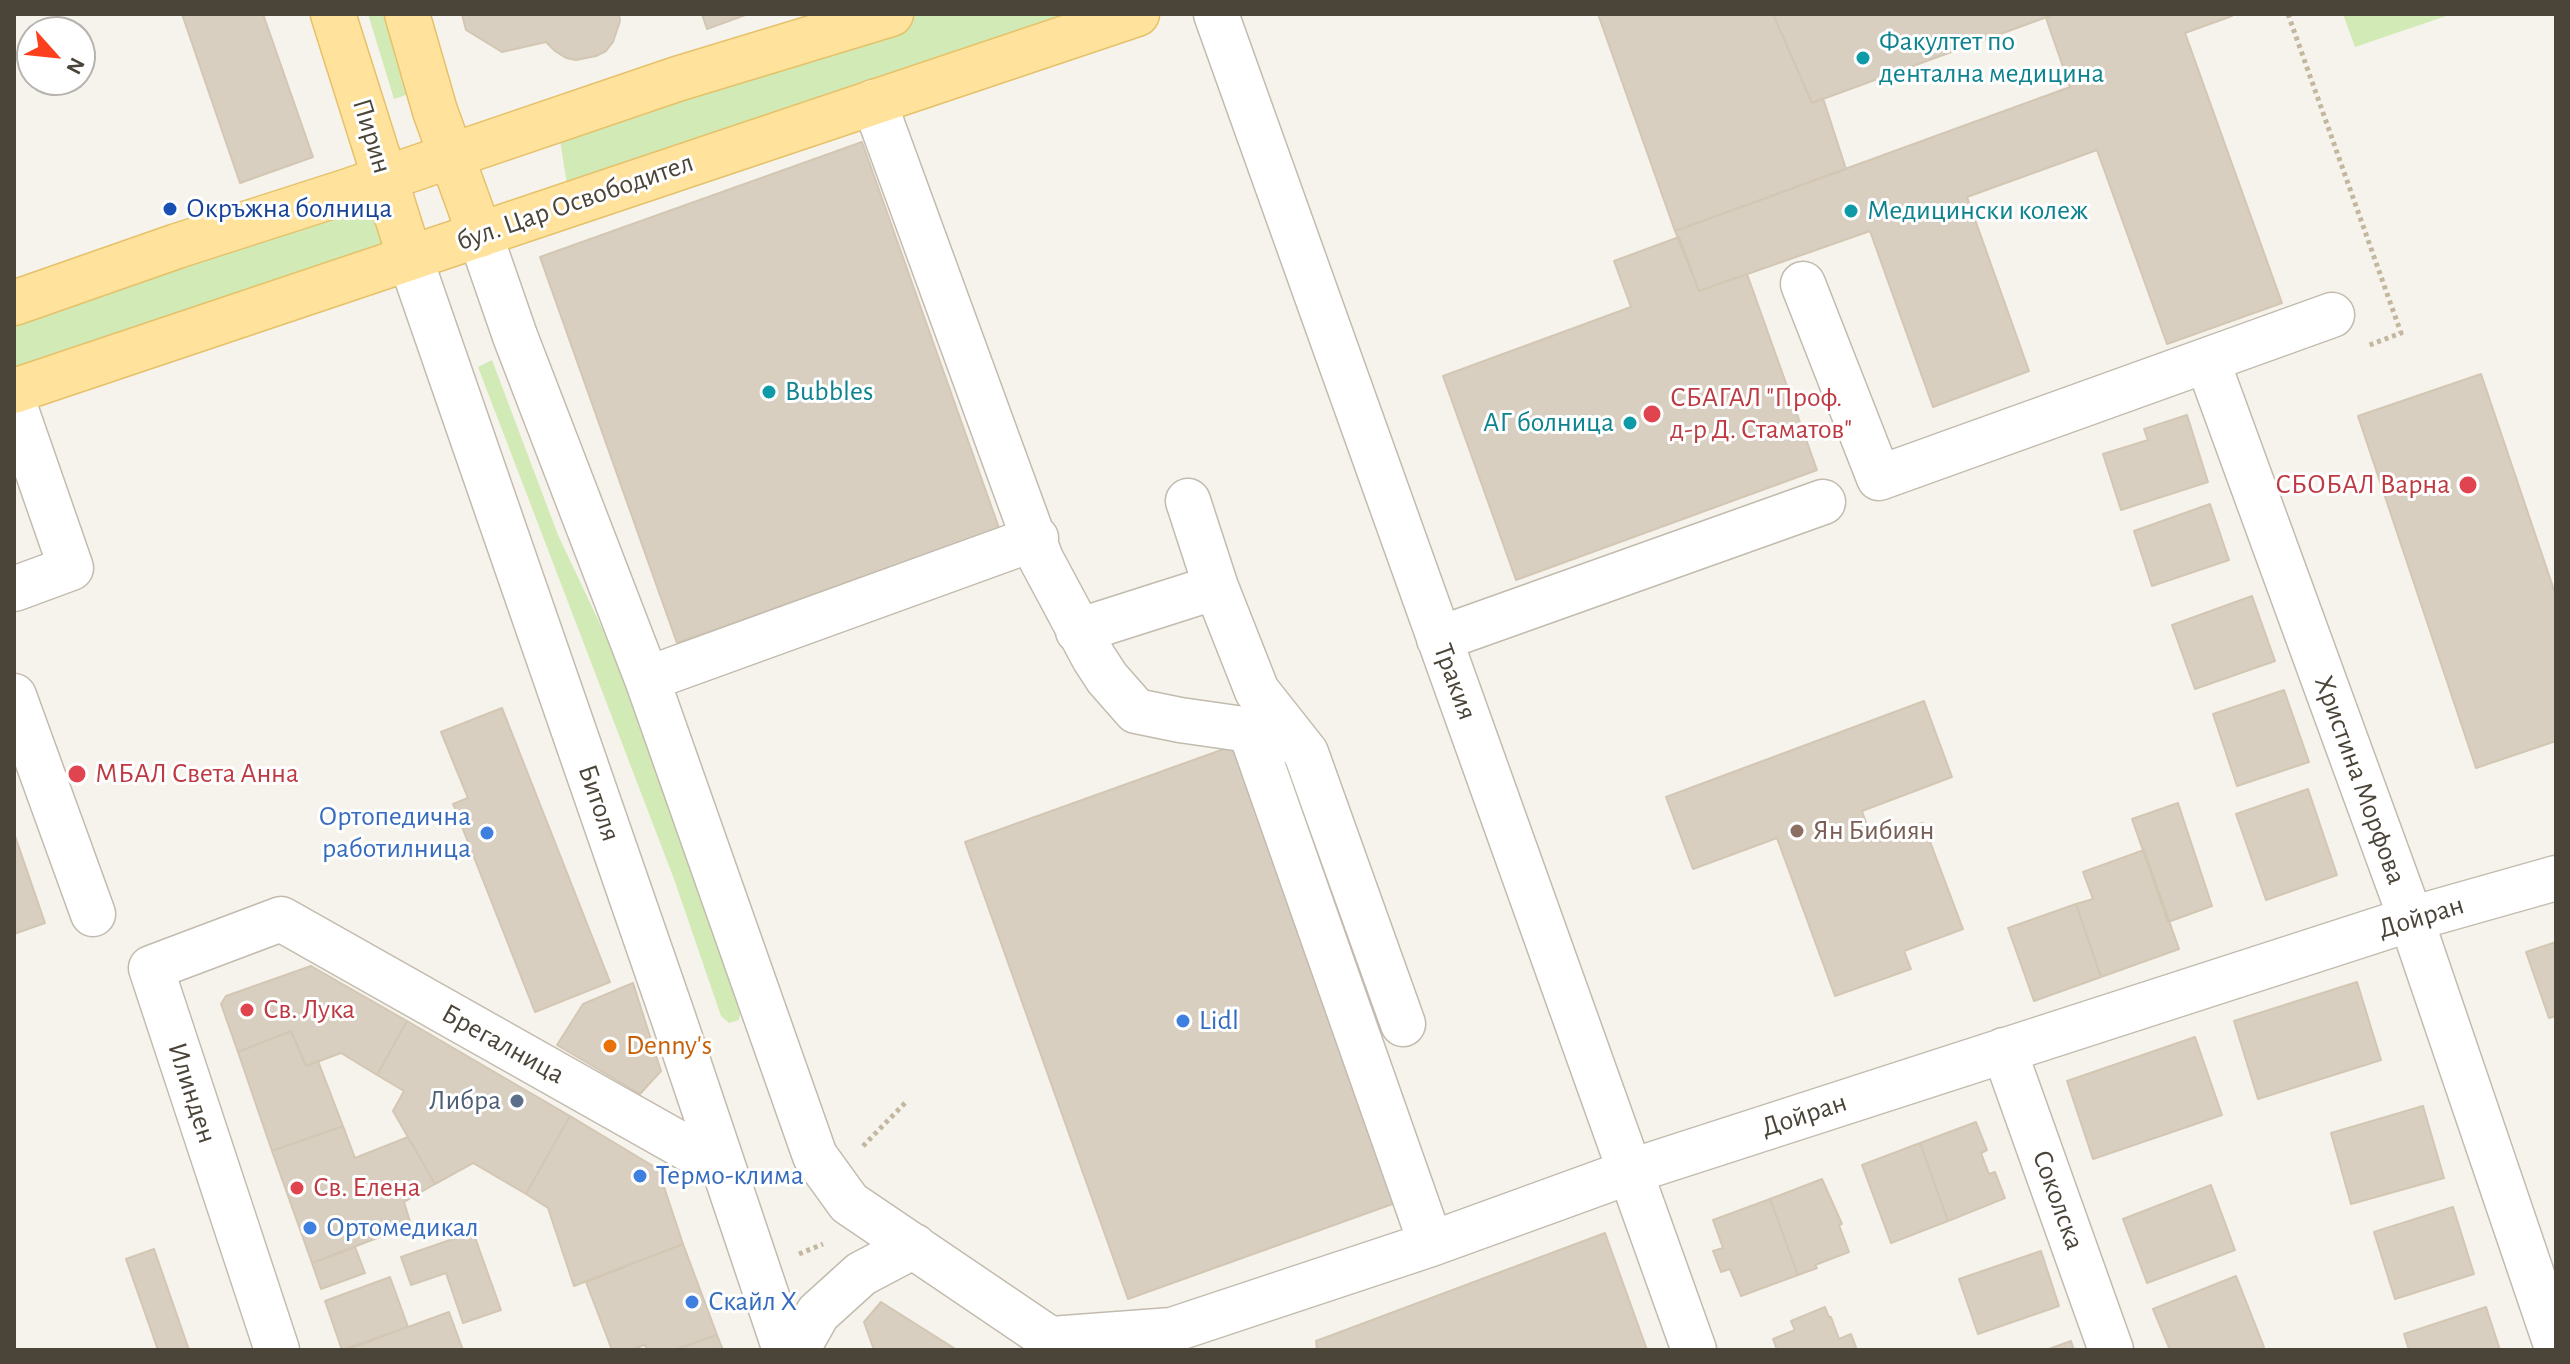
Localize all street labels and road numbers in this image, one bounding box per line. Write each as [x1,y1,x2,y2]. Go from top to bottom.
street label: Пирин [345,94,399,178]
street label: бул. Цар Освободител [452,146,698,258]
street label: Тракия [1426,639,1484,725]
street label: Христина Морфова [2307,671,2413,889]
street label: Битоля [570,760,628,846]
street label: Дойран [2374,888,2468,946]
street label: Брегалница [436,996,570,1092]
street label: Илинден [160,1038,224,1148]
street label: Дойран [1757,1085,1851,1145]
street label: Соколска [2025,1146,2091,1254]

